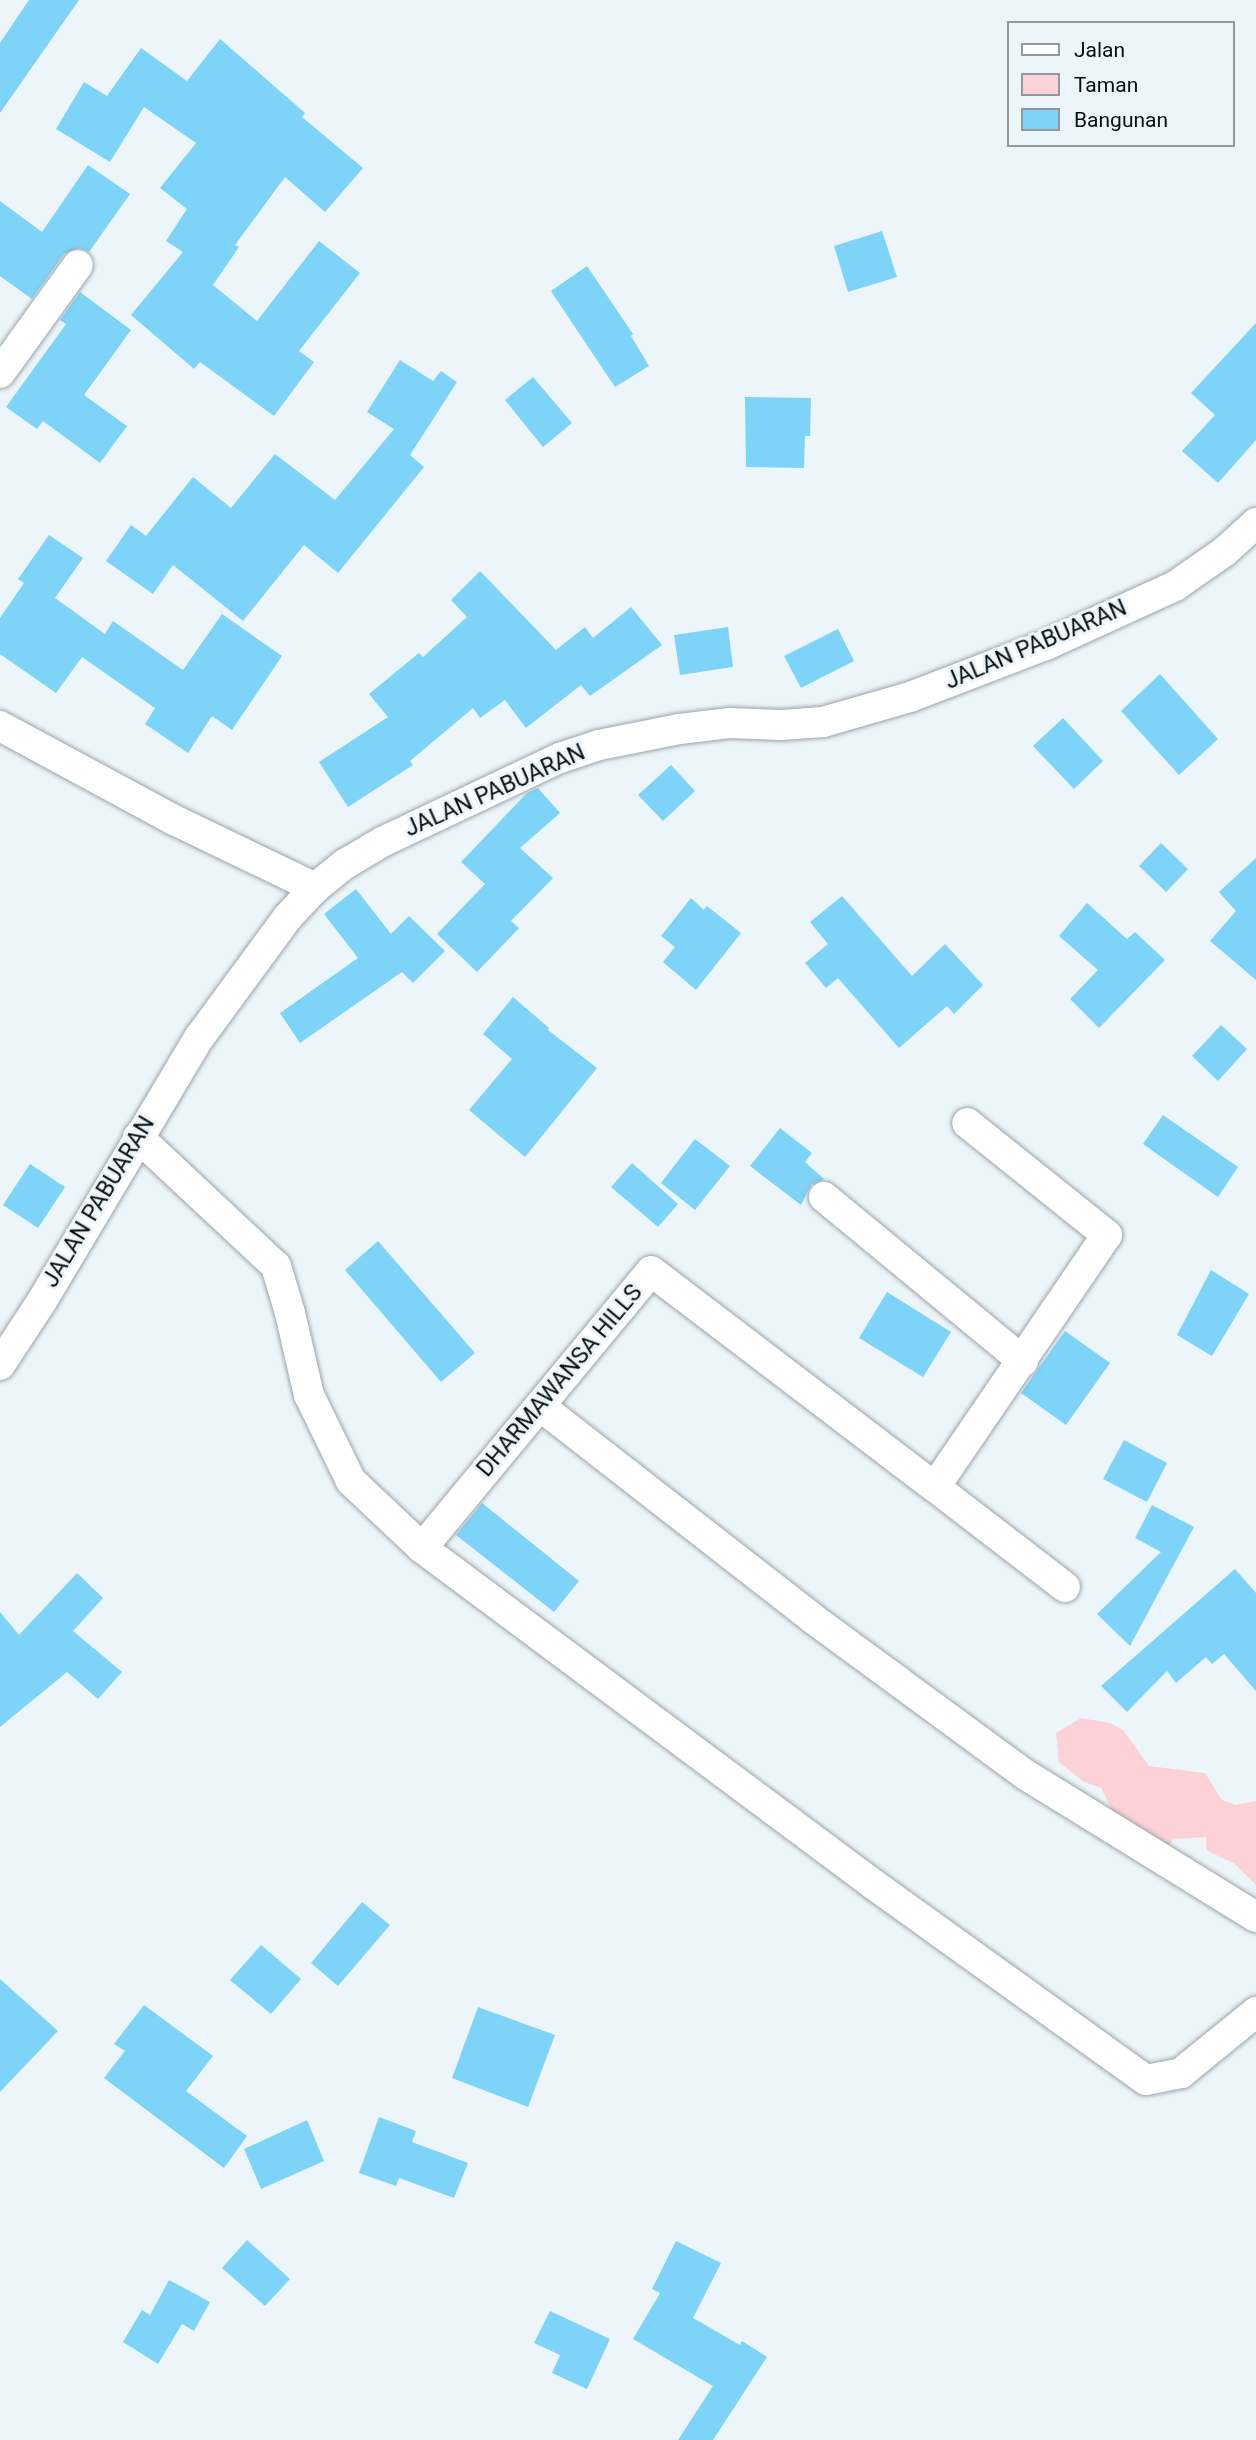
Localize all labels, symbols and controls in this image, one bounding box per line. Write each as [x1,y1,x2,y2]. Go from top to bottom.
legend [1007,21,1235,147]
text: Jalan [1074,38,1125,62]
text: Taman [1074,73,1138,97]
text: Bangunan [1074,108,1168,132]
street label: JALAN PABUARAN [941,594,1131,696]
street label: JALAN PABUARAN [400,739,590,843]
street label: JALAN PABUARAN [37,1111,161,1293]
street label: DHARMAWANSA HILLS [472,1279,648,1483]

